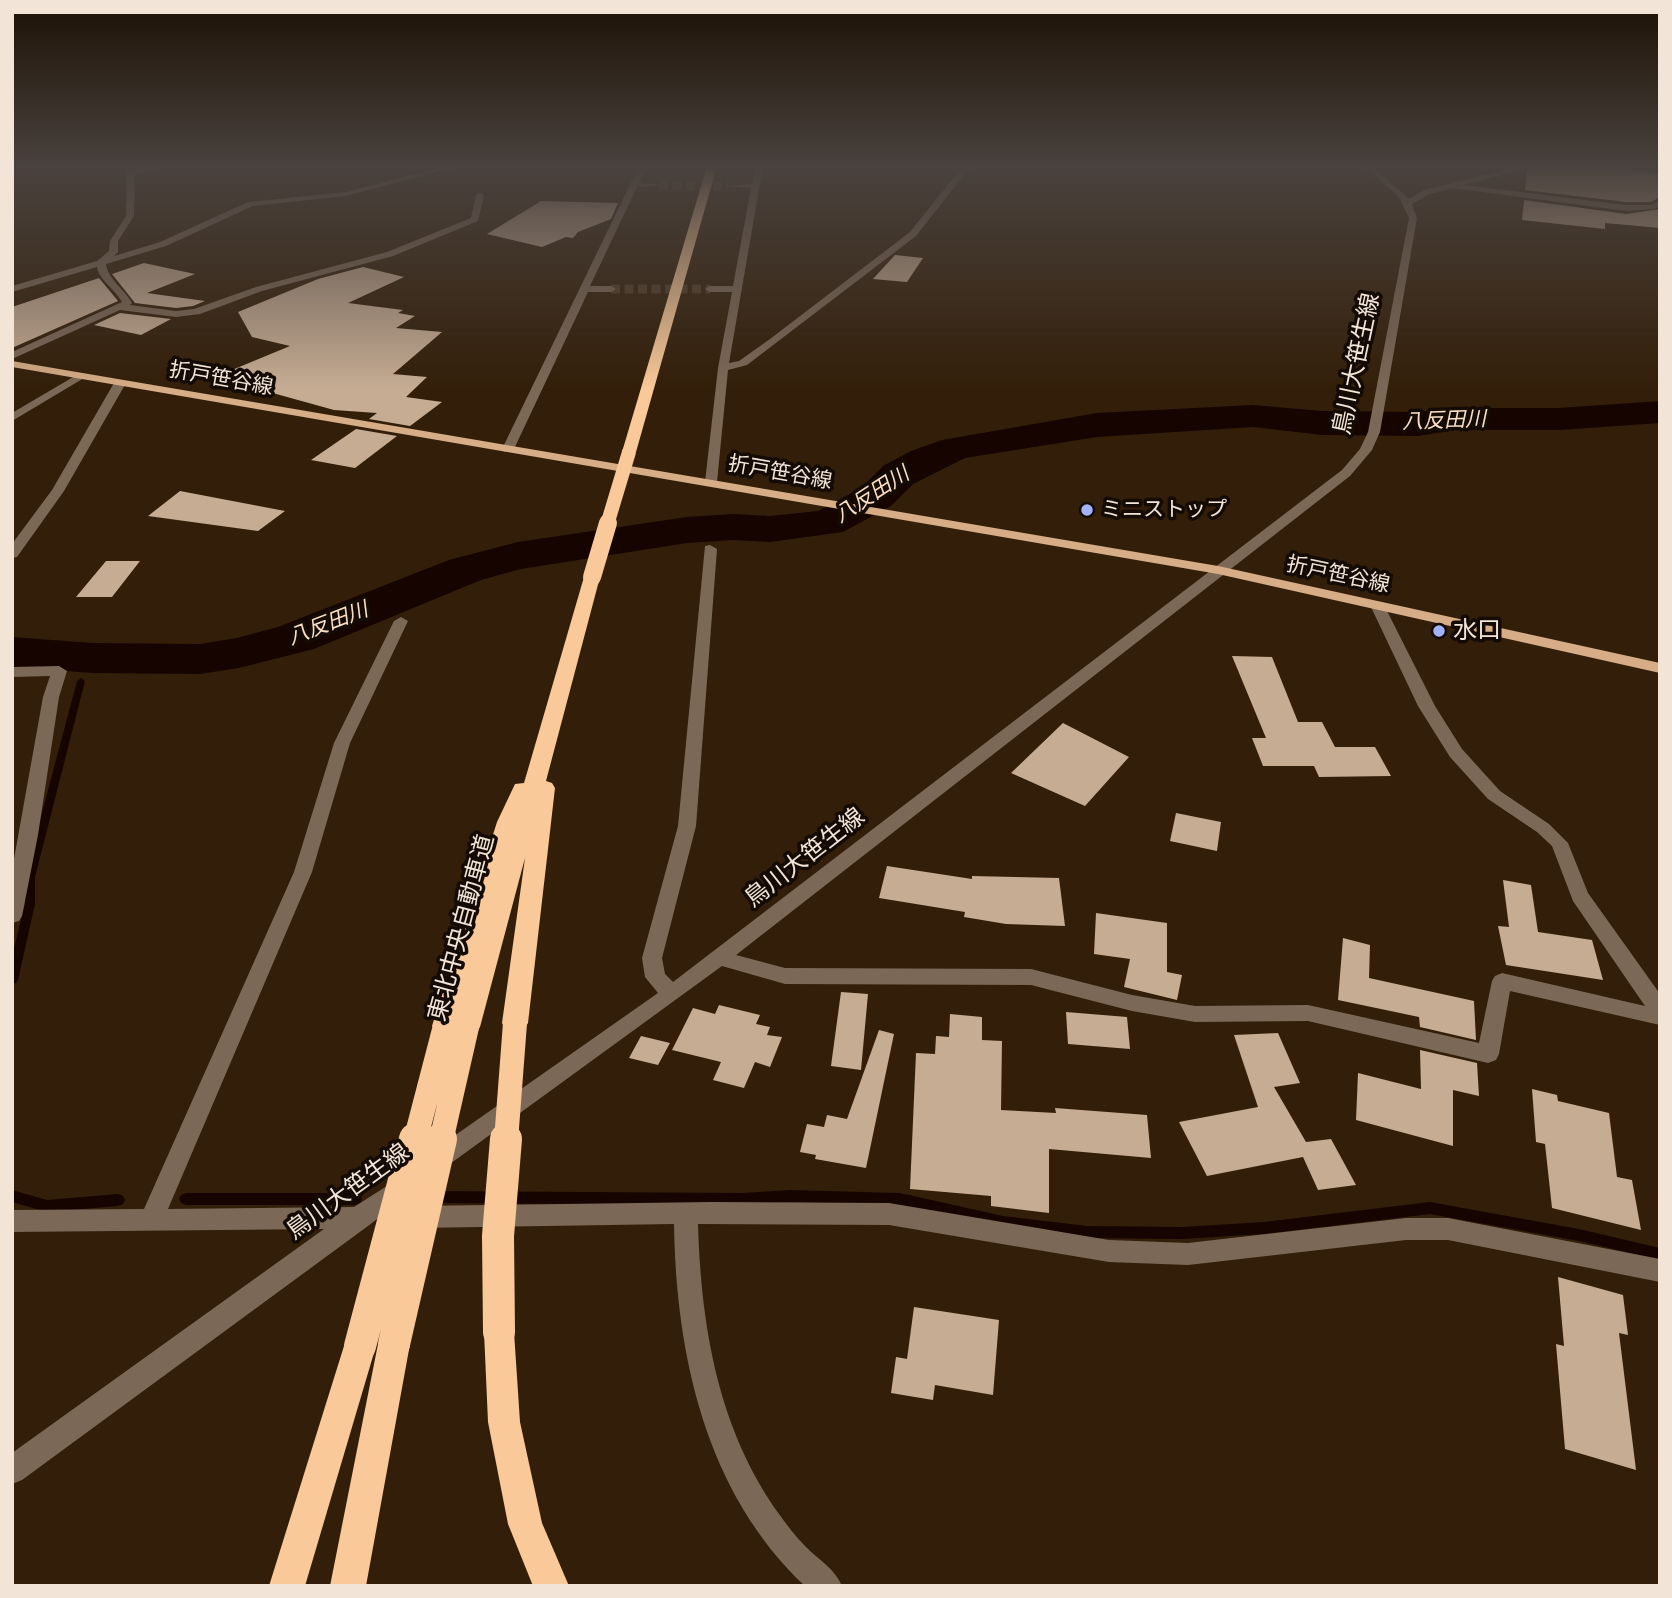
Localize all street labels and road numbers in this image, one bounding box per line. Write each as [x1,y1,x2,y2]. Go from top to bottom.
street label: 鳥川大笹生線 [1328,291,1386,437]
street label: 折戸笹谷線 [167,357,275,401]
street label: 折戸笹谷線 [726,451,834,495]
street label: 折戸笹谷線 [1284,552,1392,598]
street label: 鳥川大笹生線 [739,802,871,914]
street label: 東北中央自動車道 [423,832,501,1024]
street label: 鳥川大笹生線 [281,1138,415,1246]

